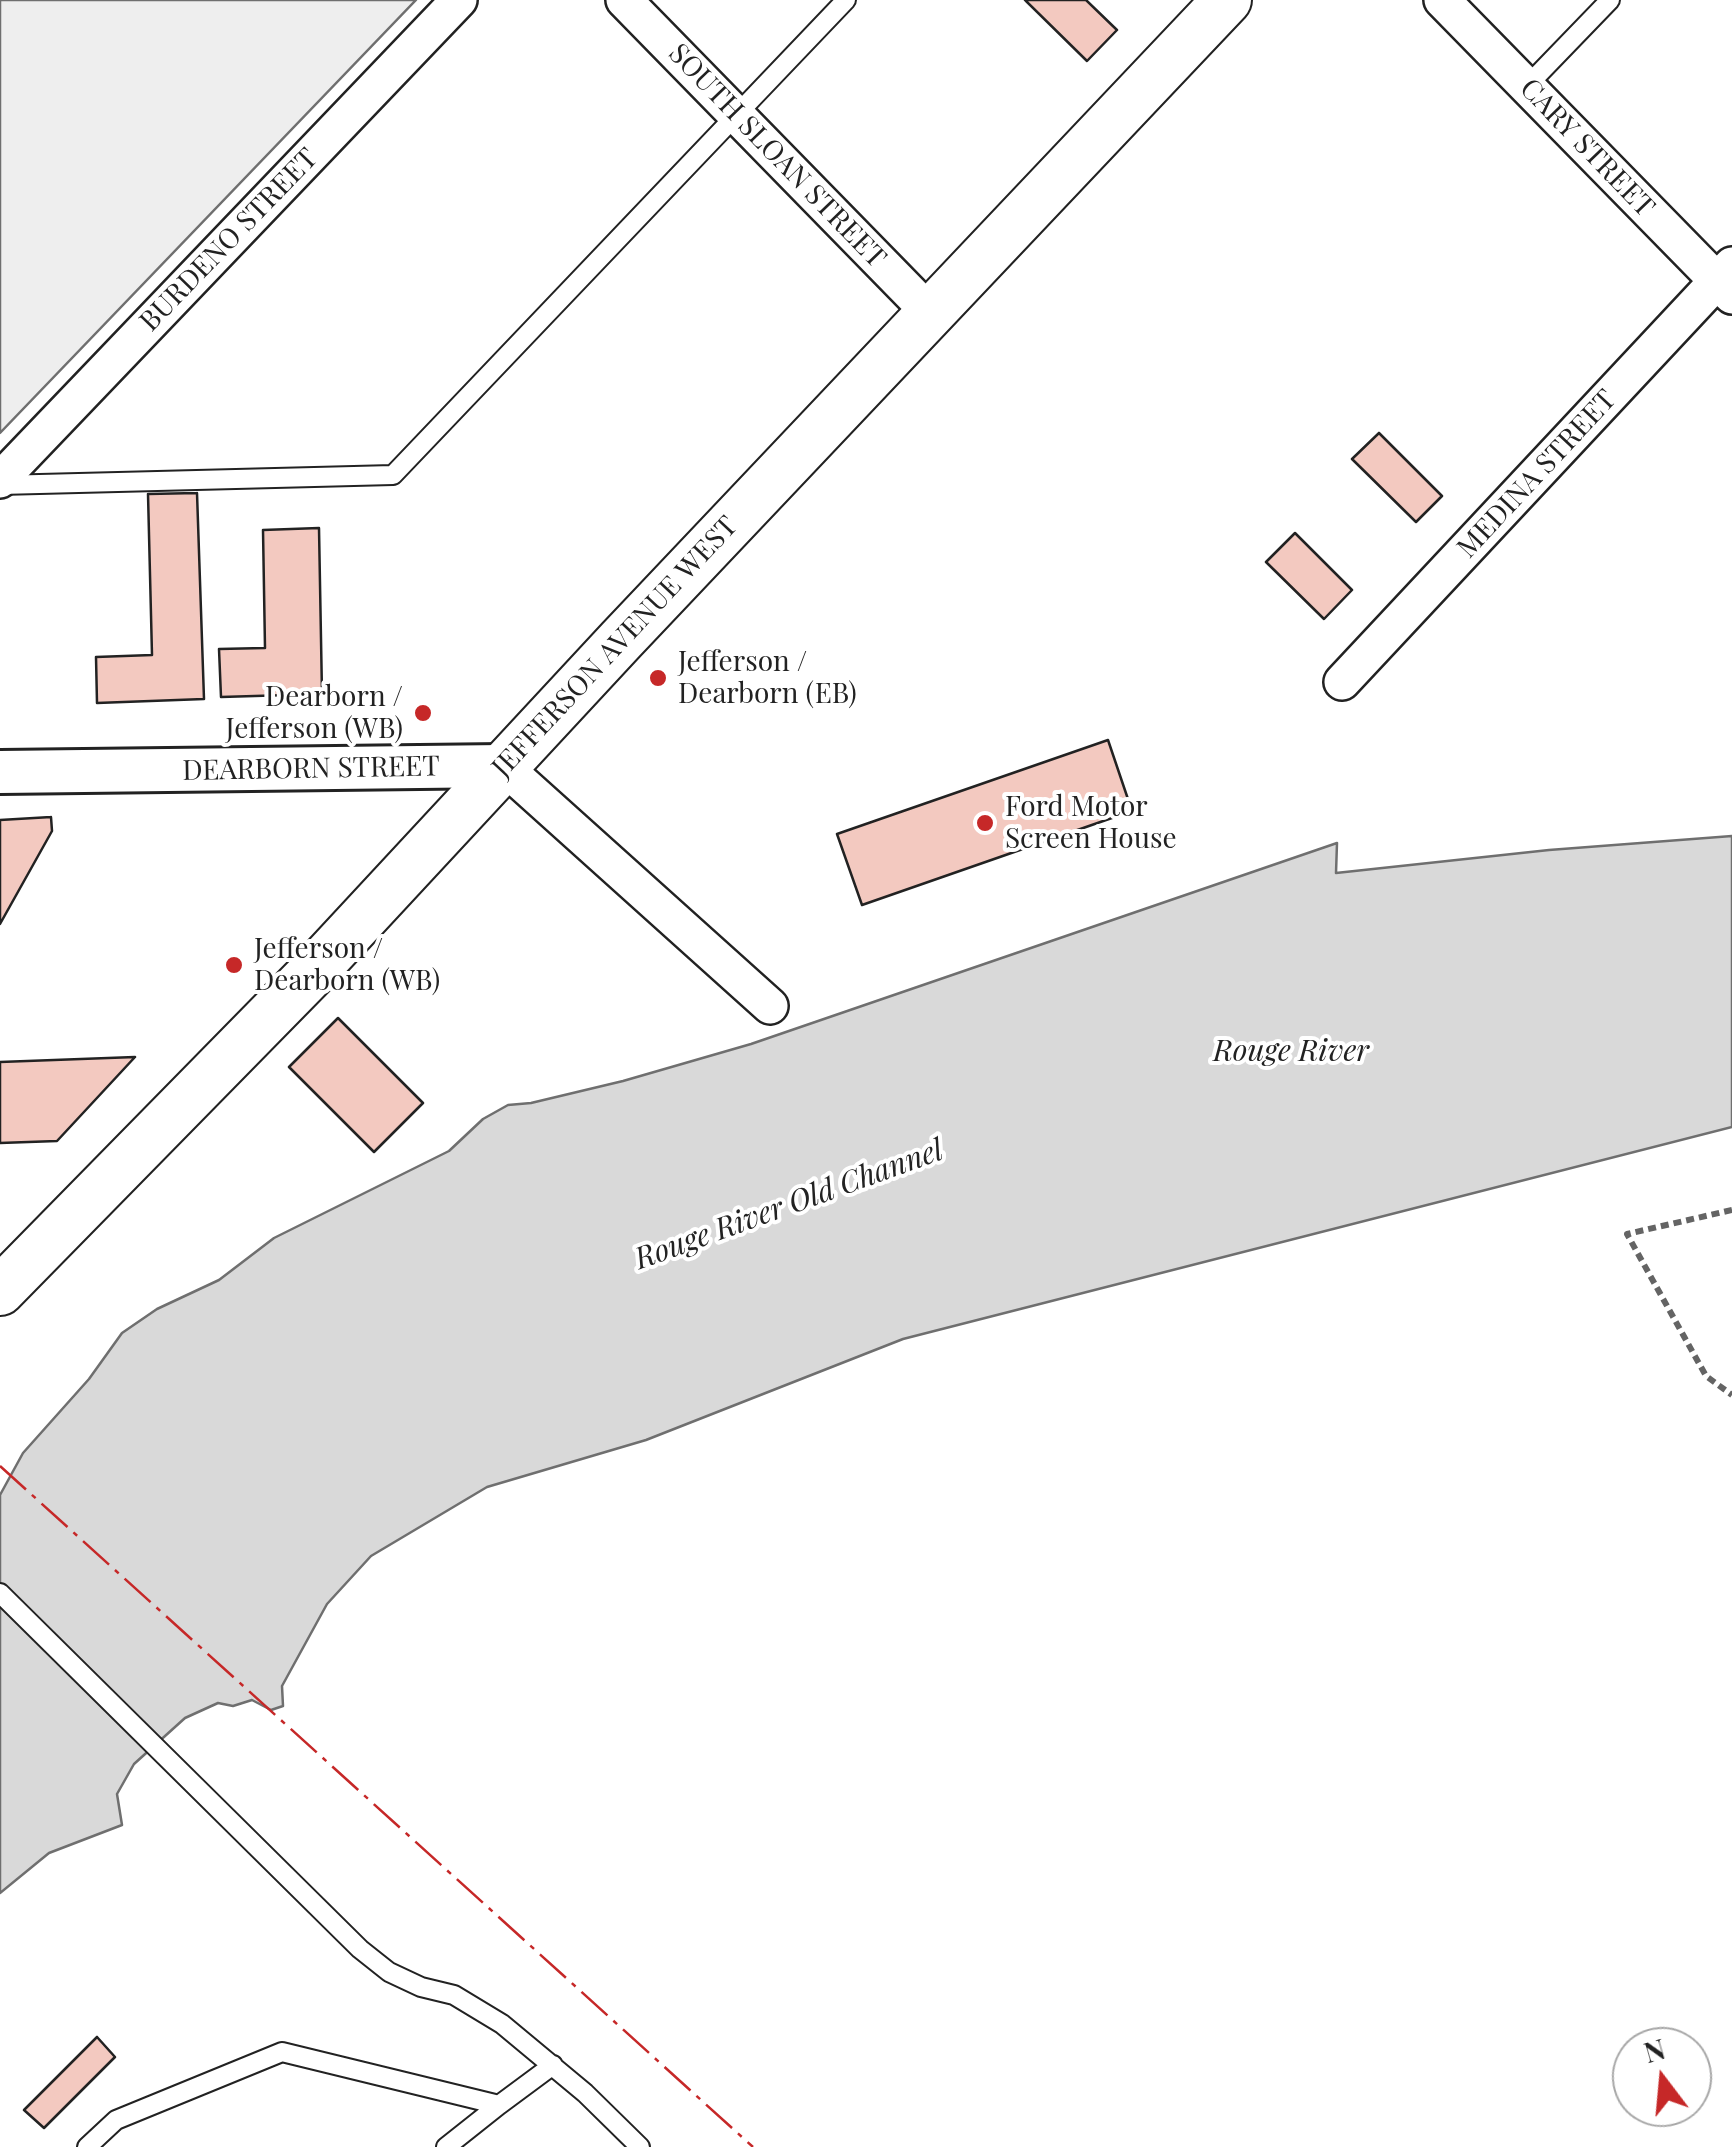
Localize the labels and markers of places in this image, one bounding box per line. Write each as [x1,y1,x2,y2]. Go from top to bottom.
place label: Jefferson / Dearborn (EB) [678,645,857,711]
marker: Jefferson / Dearborn (EB) [647,667,669,689]
place label: Dearborn / Jefferson (WB) [226,680,403,746]
marker: Dearborn / Jefferson (WB) [412,702,434,724]
place label: Ford Motor Screen House [1005,790,1177,856]
marker: Ford Motor Screen House [974,812,996,834]
place label: Jefferson / Dearborn (WB) [254,932,440,998]
marker: Jefferson / Dearborn (WB) [223,954,245,976]

